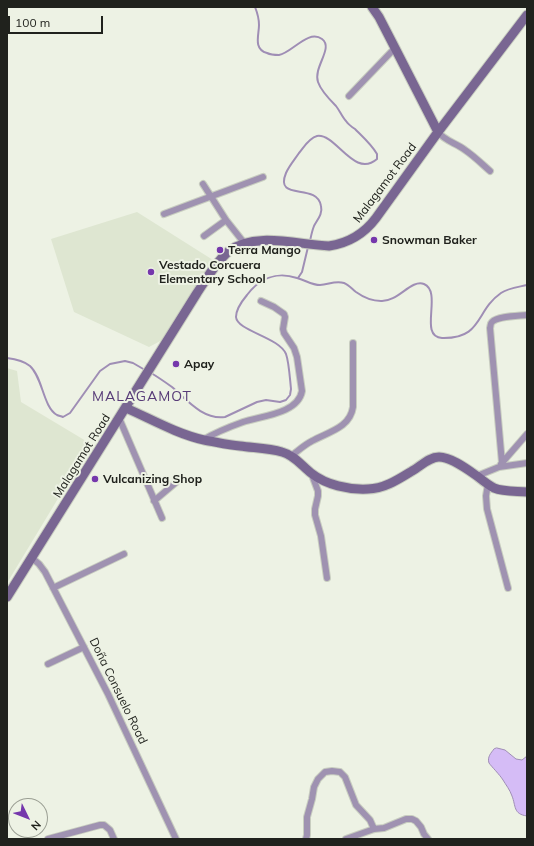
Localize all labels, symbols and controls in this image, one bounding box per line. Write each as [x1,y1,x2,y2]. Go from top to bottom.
scale bar [10,8,105,34]
text: 100 m [15,15,50,30]
street label: Malagamot Road [350,140,420,226]
place label: Snowman Baker [382,233,477,247]
marker: Snowman Baker [369,235,379,245]
place label: Terra Mango [228,243,301,257]
marker: Terra Mango [215,245,225,255]
place label: Vestado Corcuera Elementary School [159,258,266,286]
marker: Vestado Corcuera Elementary School [146,267,156,277]
place label: Apay [184,357,214,371]
marker: Apay [171,359,181,369]
district label: MALAGAMOT [92,389,192,405]
street label: Malagamot Road [50,411,114,501]
place label: Vulcanizing Shop [103,472,202,486]
marker: Vulcanizing Shop [90,474,100,484]
street label: Doña Consuelo Road [86,635,150,747]
north arrow [8,798,48,838]
text: N [28,818,44,833]

